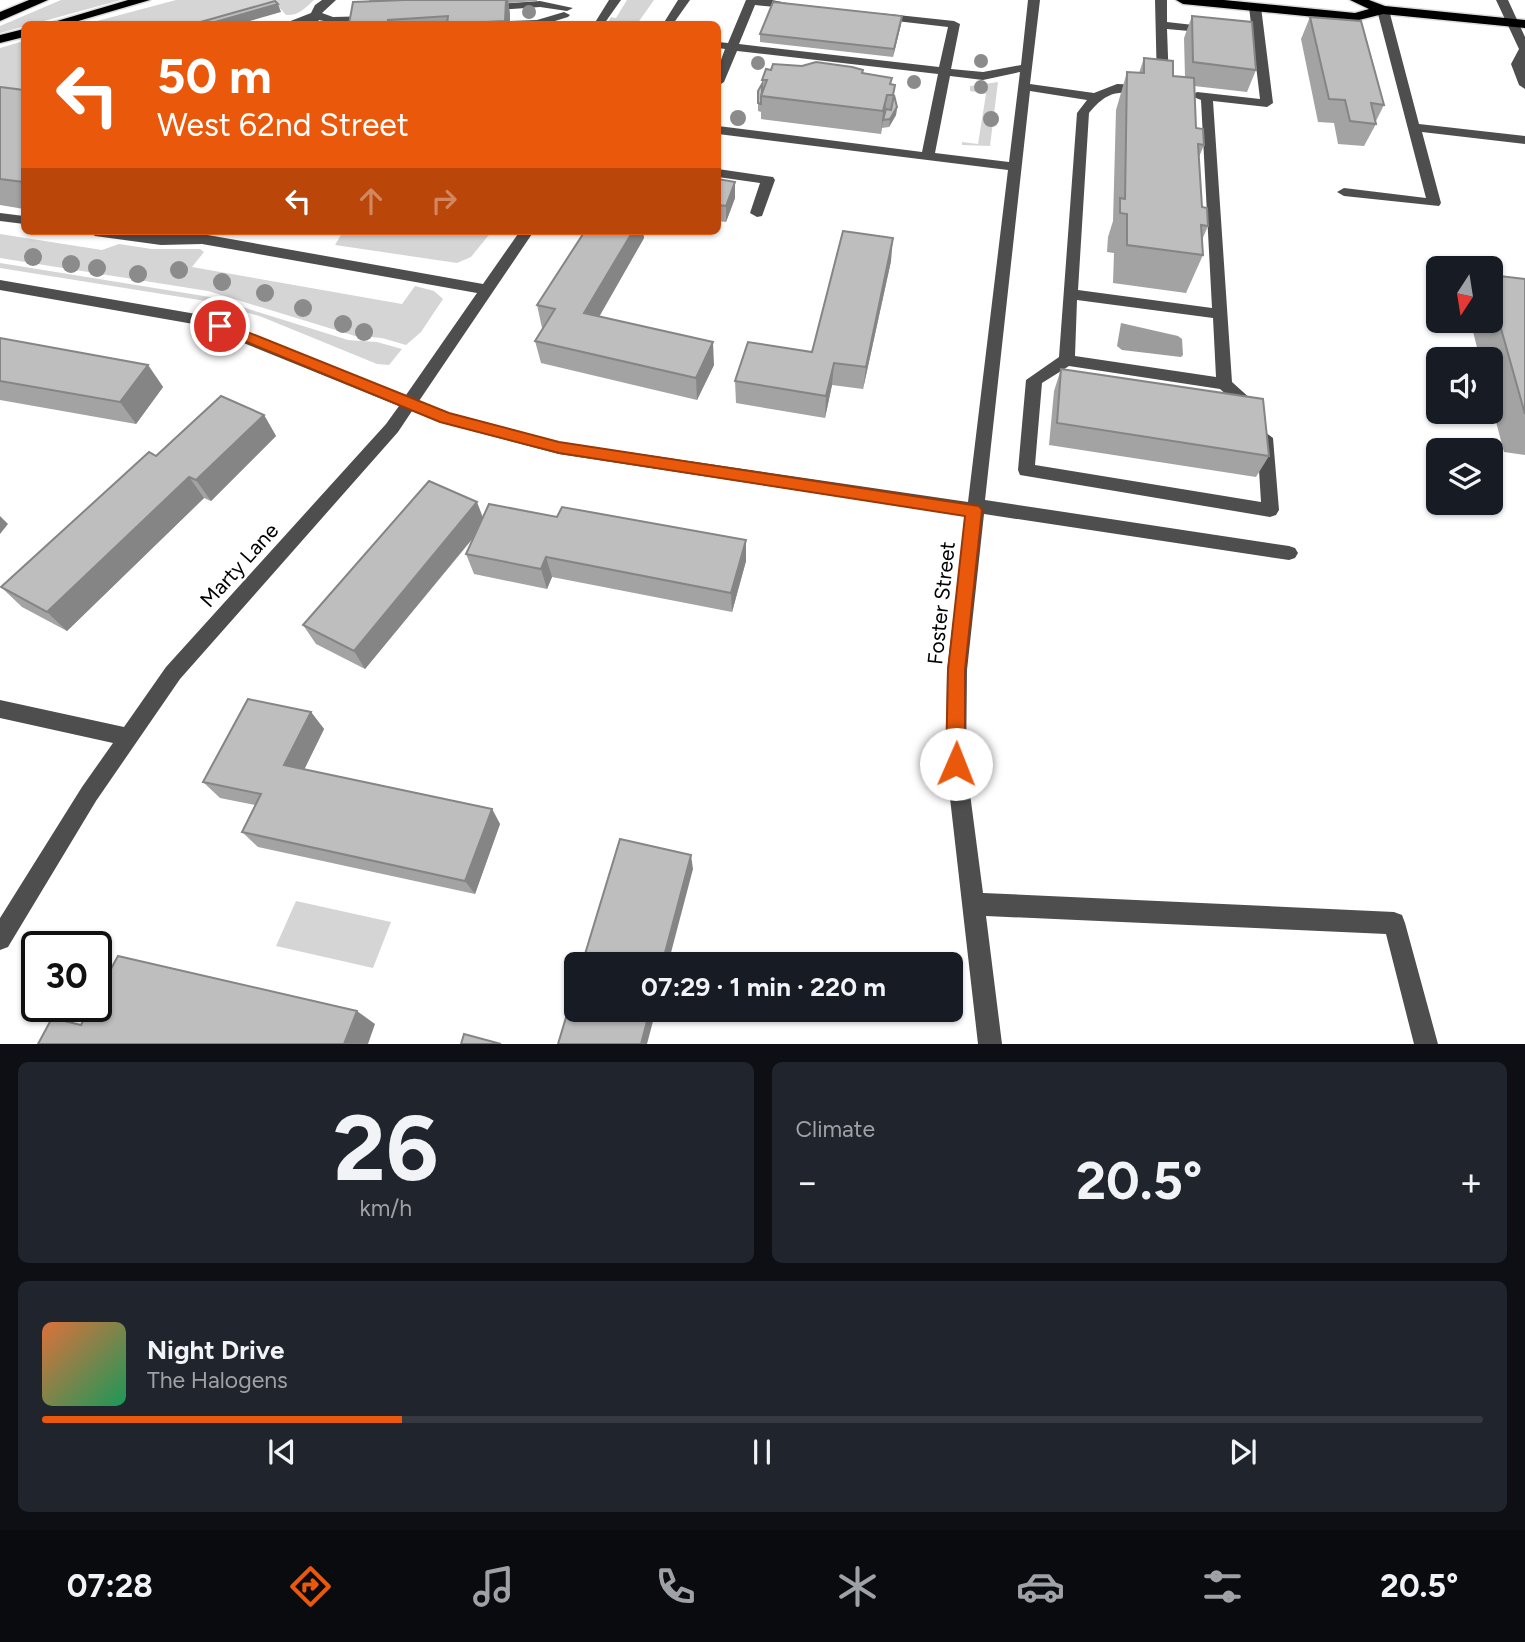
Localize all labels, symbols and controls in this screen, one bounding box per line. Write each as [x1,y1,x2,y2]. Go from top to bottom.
text: 50 m [157,46,272,105]
icon: left [42,49,133,140]
text: West 62nd Street [157,106,409,144]
icon: left [279,182,317,220]
icon: ahead [352,182,390,220]
icon: right [425,182,463,220]
north arrow [1426,256,1503,332]
map controls [1426,256,1503,515]
pin [190,296,250,356]
icon: arrive [201,307,239,345]
button: sound [1426,347,1503,424]
button: layers [1426,438,1503,515]
street label: Marty Lane [195,518,283,612]
street label: Foster Street [922,540,960,666]
position arrow [919,727,993,801]
speed limit sign: 30 [21,931,112,1022]
text: 07:29 · 1 min · 220 m [641,971,886,1003]
text: 26 [333,1094,438,1203]
text: Climate [796,1115,875,1143]
text: 20.5° [1076,1150,1203,1212]
text: − [796,1159,819,1205]
text: + [1459,1159,1483,1205]
text: km/h [359,1194,412,1222]
text: Night Drive [147,1334,284,1366]
text: The Halogens [147,1366,288,1394]
icon: previous [263,1433,301,1471]
icon: pause [743,1433,781,1471]
icon: next [1224,1433,1262,1471]
icon: directions [286,1562,335,1611]
icon: music [469,1562,518,1611]
icon: phone [651,1562,700,1611]
icon: climate [833,1562,882,1611]
icon: car [1016,1562,1065,1611]
icon: filters [1198,1562,1247,1611]
text: 07:28 [67,1567,153,1605]
text: 20.5° [1380,1567,1458,1605]

